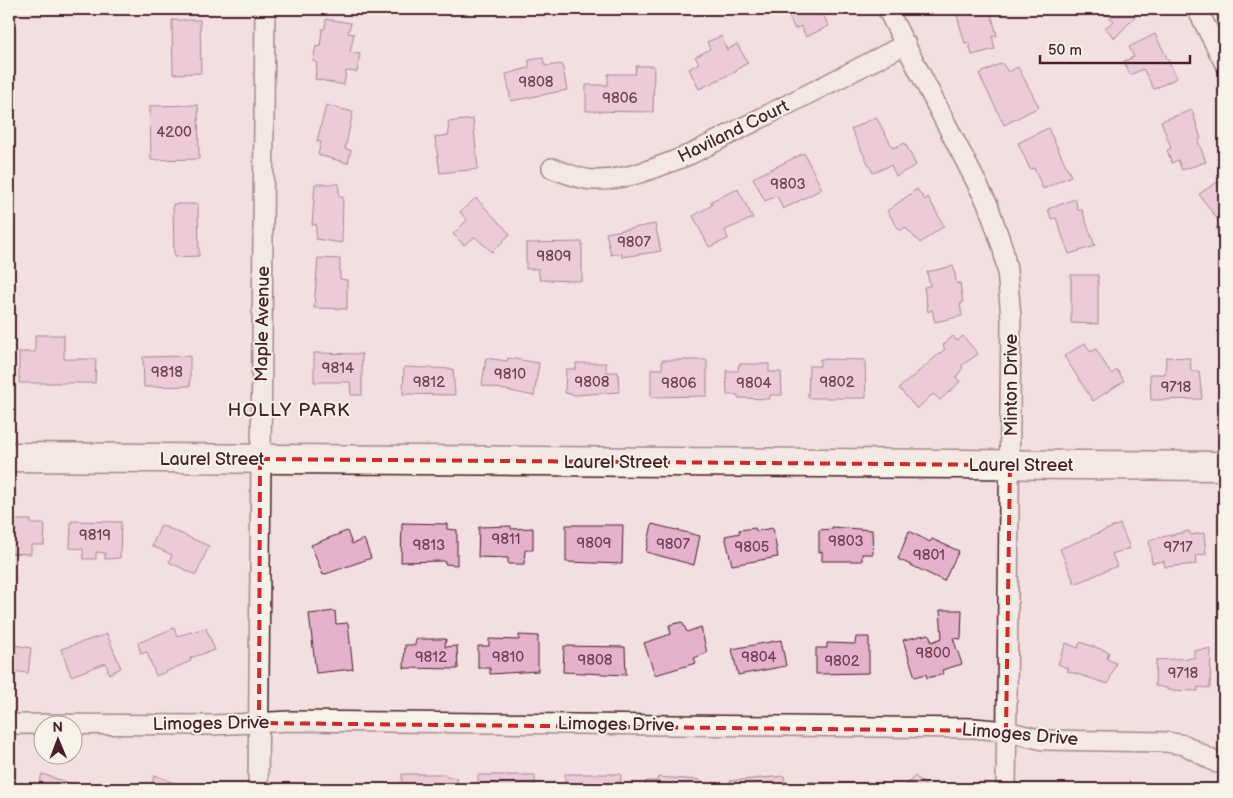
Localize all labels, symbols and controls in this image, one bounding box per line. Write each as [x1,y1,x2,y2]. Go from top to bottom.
scale bar [1040,32,1190,64]
text: 50 m [1048,41,1082,60]
house number: 9808 [519,73,554,92]
house number: 9806 [602,89,638,108]
street label: Haviland Court [674,95,792,167]
house number: 4200 [156,123,192,142]
house number: 9803 [770,175,806,194]
house number: 9807 [617,233,651,252]
house number: 9809 [537,247,571,266]
street label: Maple Avenue [251,266,274,382]
street label: Minton Drive [1001,333,1022,436]
house number: 9814 [322,359,354,378]
house number: 9818 [151,363,183,382]
house number: 9810 [494,365,526,384]
house number: 9812 [413,373,445,392]
house number: 9808 [575,373,610,392]
house number: 9802 [819,373,855,392]
house number: 9806 [661,374,697,393]
house number: 9804 [736,374,772,393]
house number: 9718 [1161,378,1192,397]
district label: HOLLY PARK [228,399,350,422]
street label: Laurel Street [160,449,265,470]
street label: Laurel Street [564,452,669,473]
street label: Laurel Street [969,455,1074,476]
house number: 9819 [79,526,111,545]
house number: 9811 [491,530,521,549]
house number: 9803 [828,532,864,551]
house number: 9809 [577,534,611,553]
house number: 9807 [656,535,690,554]
house number: 9813 [413,536,445,555]
house number: 9805 [735,538,769,557]
house number: 9717 [1163,538,1193,557]
house number: 9801 [913,546,945,565]
house number: 9800 [915,644,951,663]
house number: 9812 [415,648,447,667]
house number: 9810 [492,648,524,667]
house number: 9804 [741,648,777,667]
house number: 9808 [578,651,613,670]
house number: 9802 [824,652,860,671]
house number: 9718 [1168,664,1199,683]
street label: Limoges Drive [152,712,270,735]
street label: Limoges Drive [557,713,675,736]
north arrow [32,716,82,766]
text: N [52,719,63,736]
street label: Limoges Drive [961,719,1079,750]

